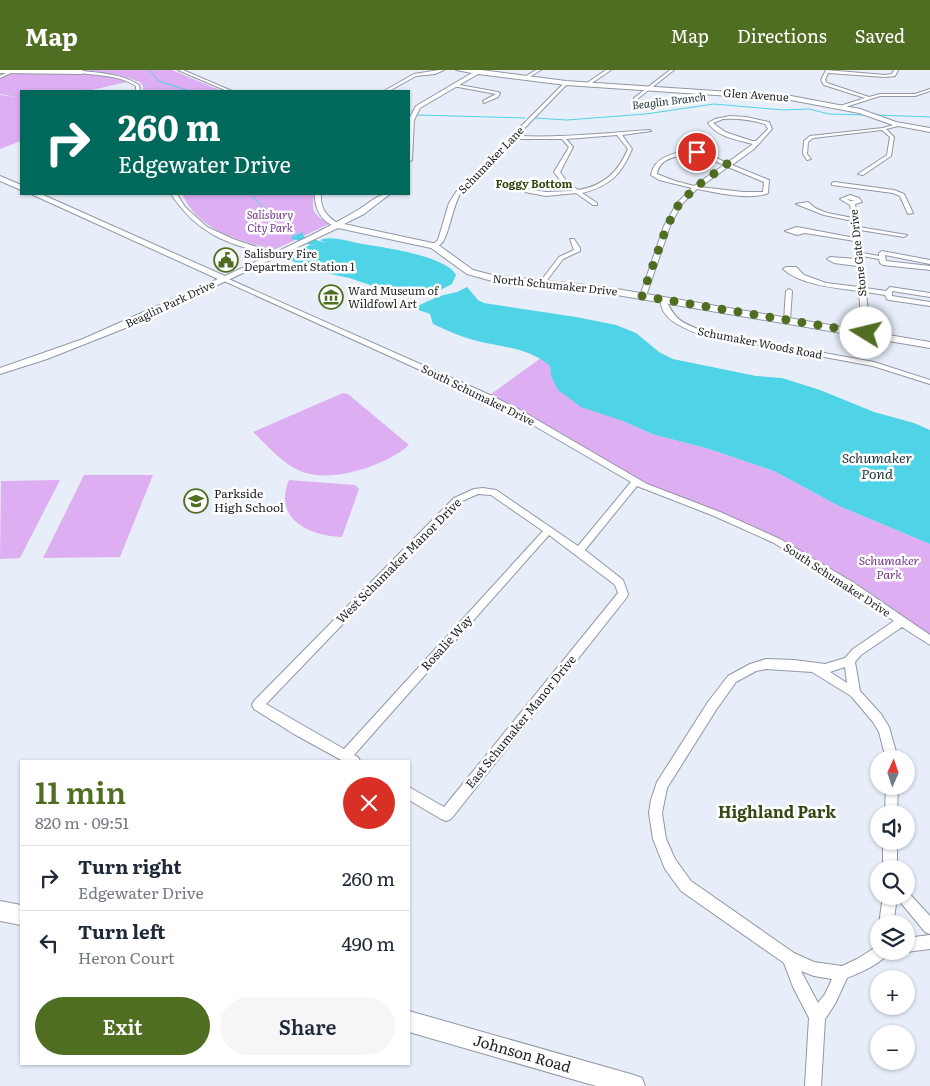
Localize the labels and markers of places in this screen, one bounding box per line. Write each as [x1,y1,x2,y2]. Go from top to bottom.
pin [676,131,718,173]
place label: Salisbury Fire Department Station 1 [244,245,355,274]
public building icon: Salisbury Fire Department Station 1 [213,247,239,273]
place label: Ward Museum of Wildfowl Art [348,282,439,311]
museum icon: Ward Museum of Wildfowl Art [318,284,344,310]
place label: Parkside High School [214,484,284,516]
school or university icon: Parkside High School [183,488,209,514]

